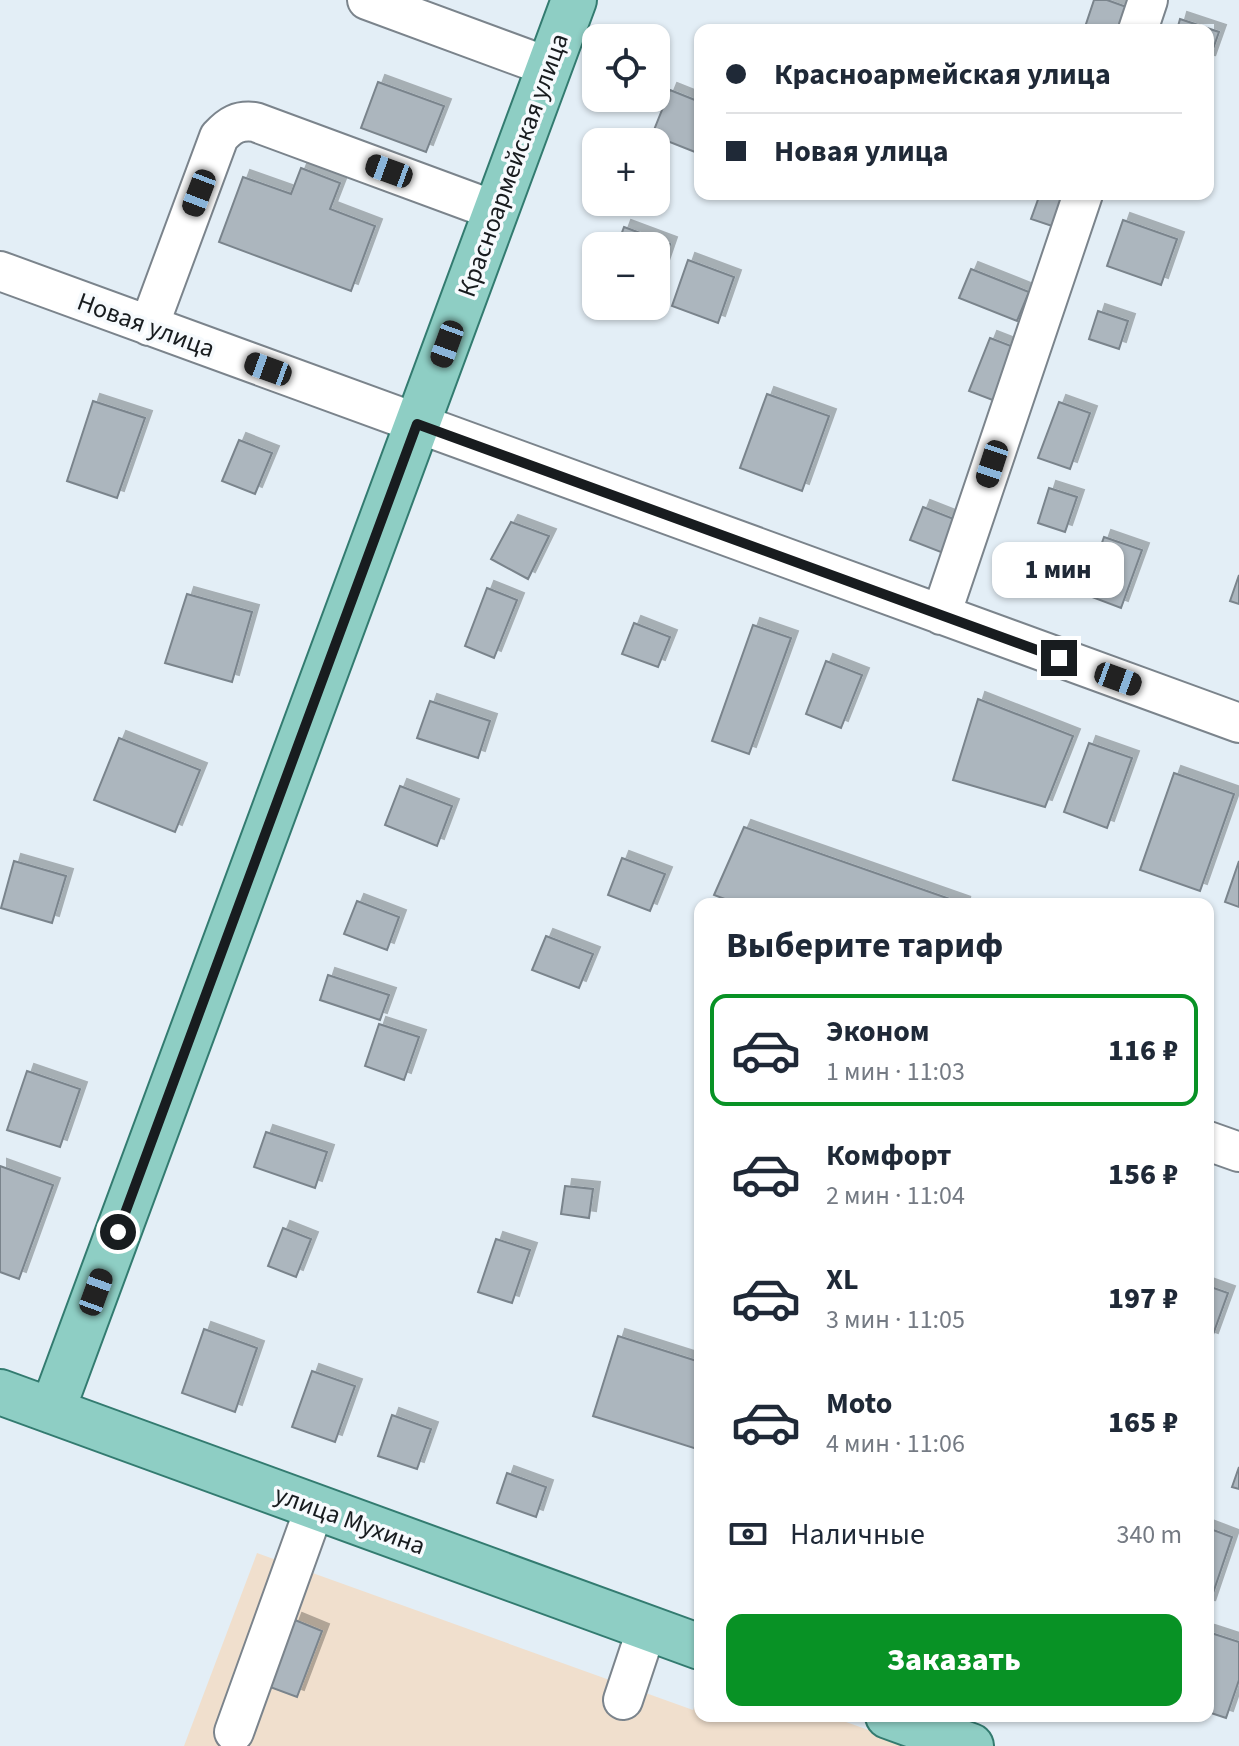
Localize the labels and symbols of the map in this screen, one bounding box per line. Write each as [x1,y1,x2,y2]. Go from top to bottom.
street label: Красноармейская улица [448,28,578,302]
car [362,152,416,190]
car [179,166,219,220]
street label: Новая улица [72,283,220,367]
car [428,317,466,371]
car [241,350,295,388]
car [973,437,1011,491]
callout: 1 мин [993,542,1125,598]
route end [1041,640,1077,676]
car [1091,660,1145,698]
route start [100,1214,136,1250]
car [77,1265,115,1319]
street label: улица Мухина [269,1476,431,1564]

